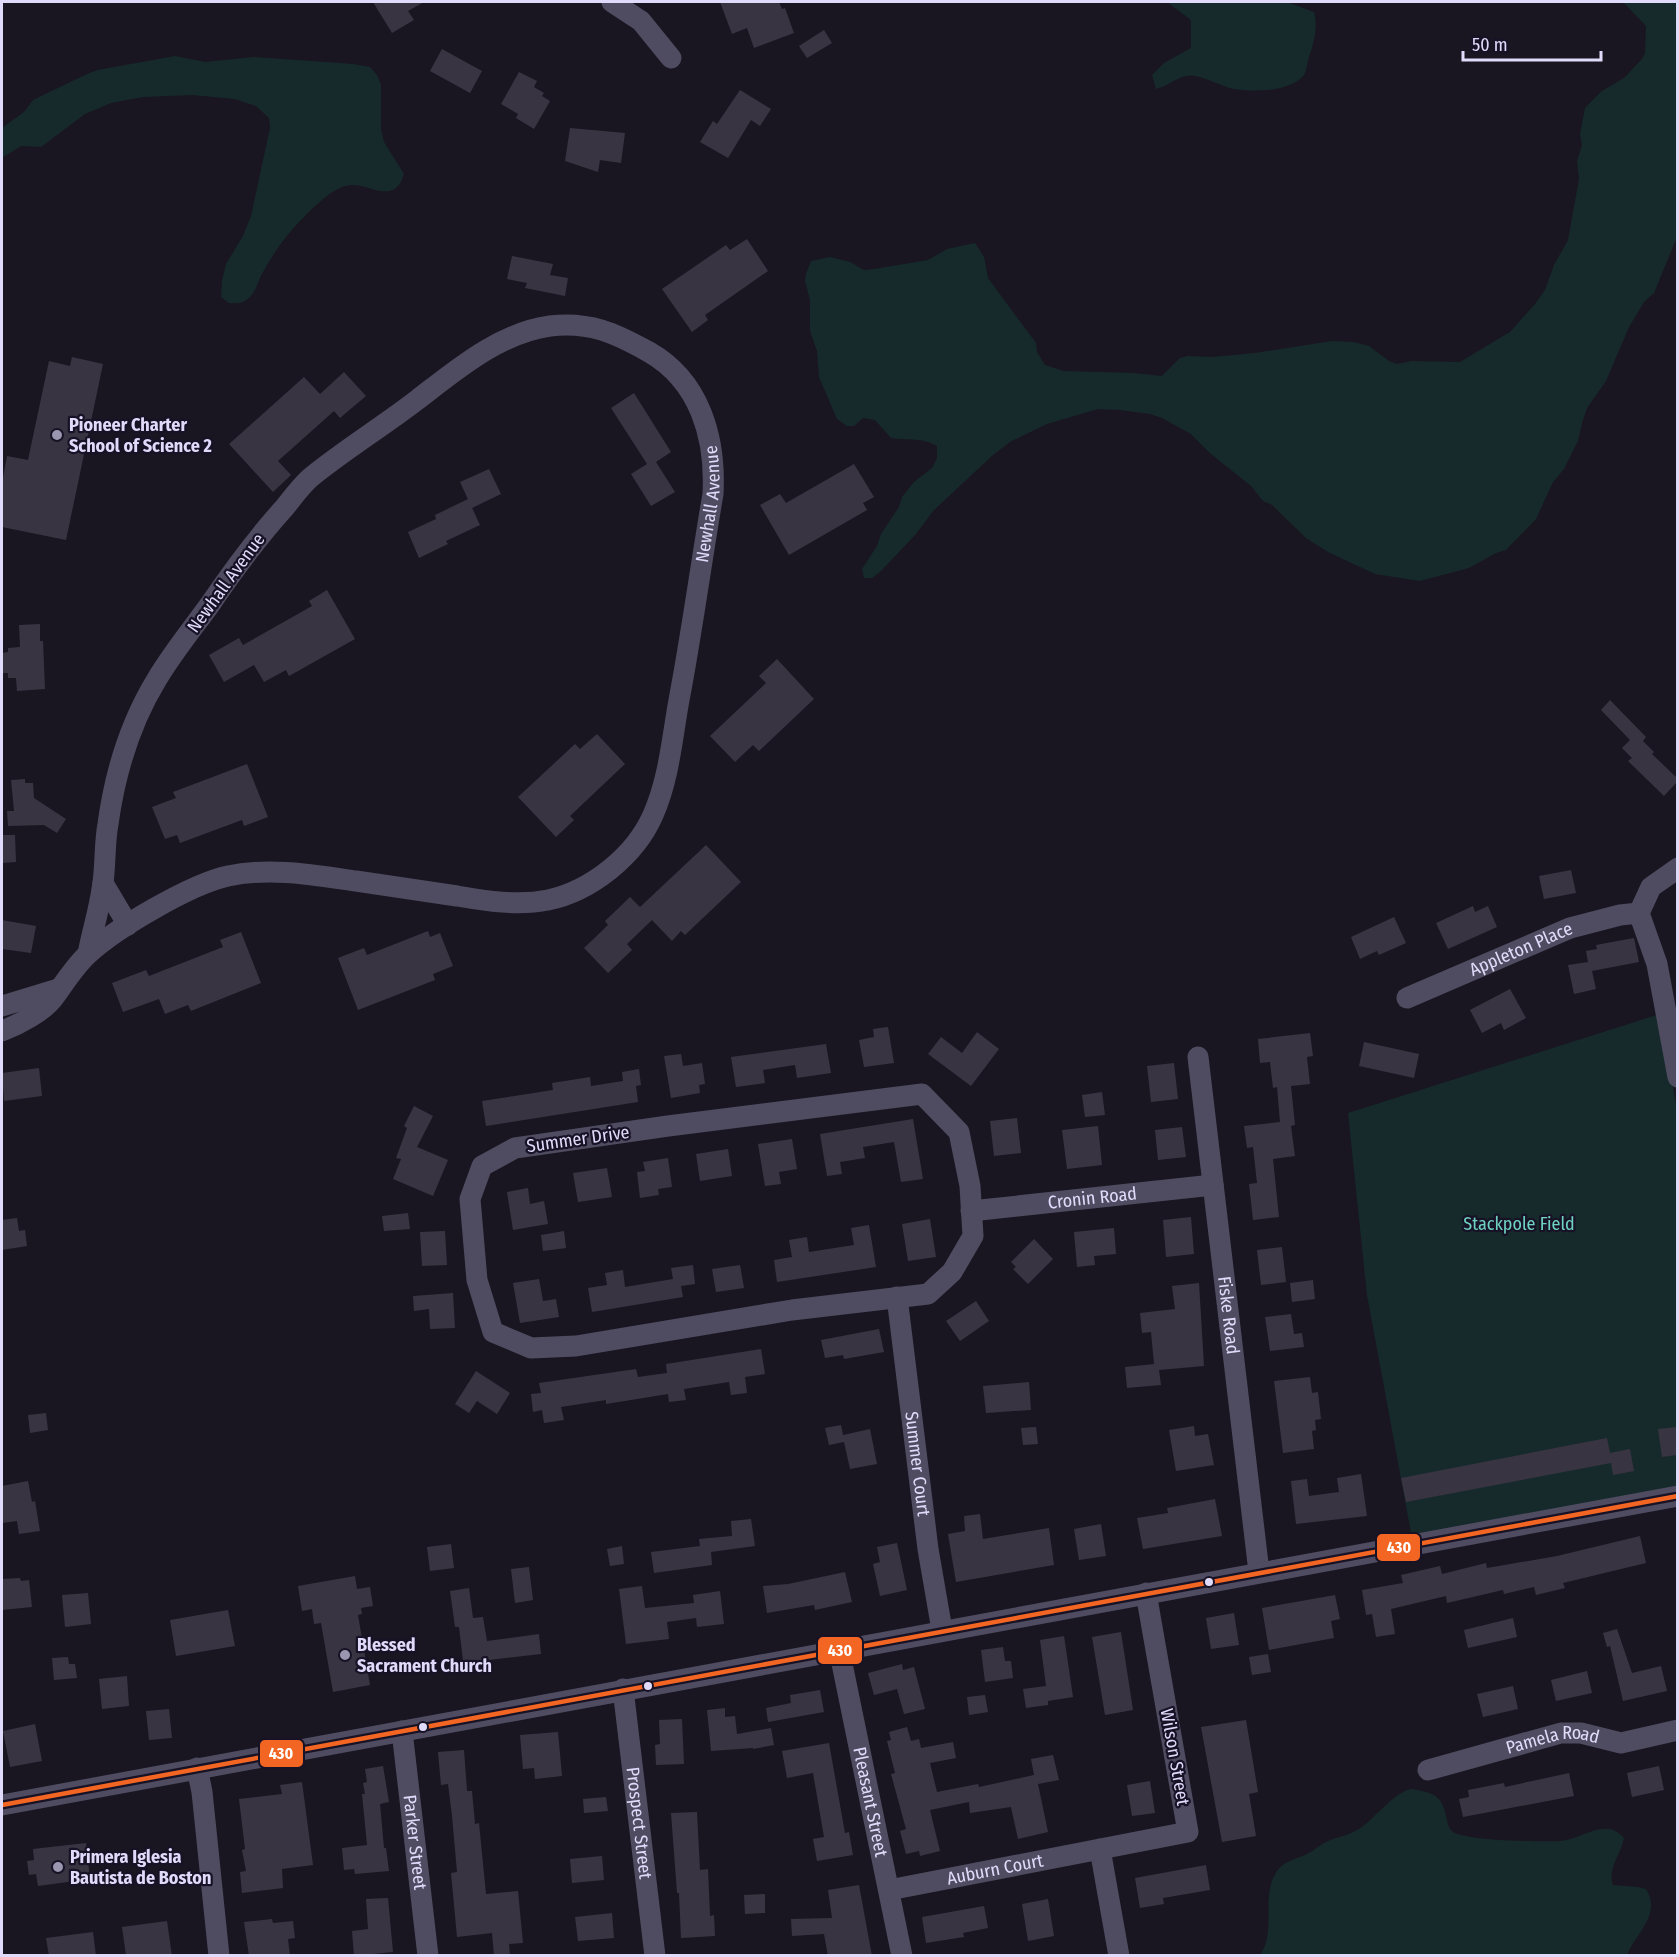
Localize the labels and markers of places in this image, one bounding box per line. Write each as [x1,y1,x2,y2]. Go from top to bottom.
place label: Pioneer Charter School of Science 2 [69,414,212,457]
marker: Pioneer Charter School of Science 2 [50,428,64,442]
unlabelled marker [1203,1576,1215,1588]
place label: Blessed Sacrament Church [357,1634,492,1677]
marker: Blessed Sacrament Church [338,1648,352,1662]
unlabelled marker [642,1680,654,1692]
unlabelled marker [417,1721,429,1733]
place label: Primera Iglesia Bautista de Boston [70,1846,211,1889]
marker: Primera Iglesia Bautista de Boston [51,1860,65,1874]

